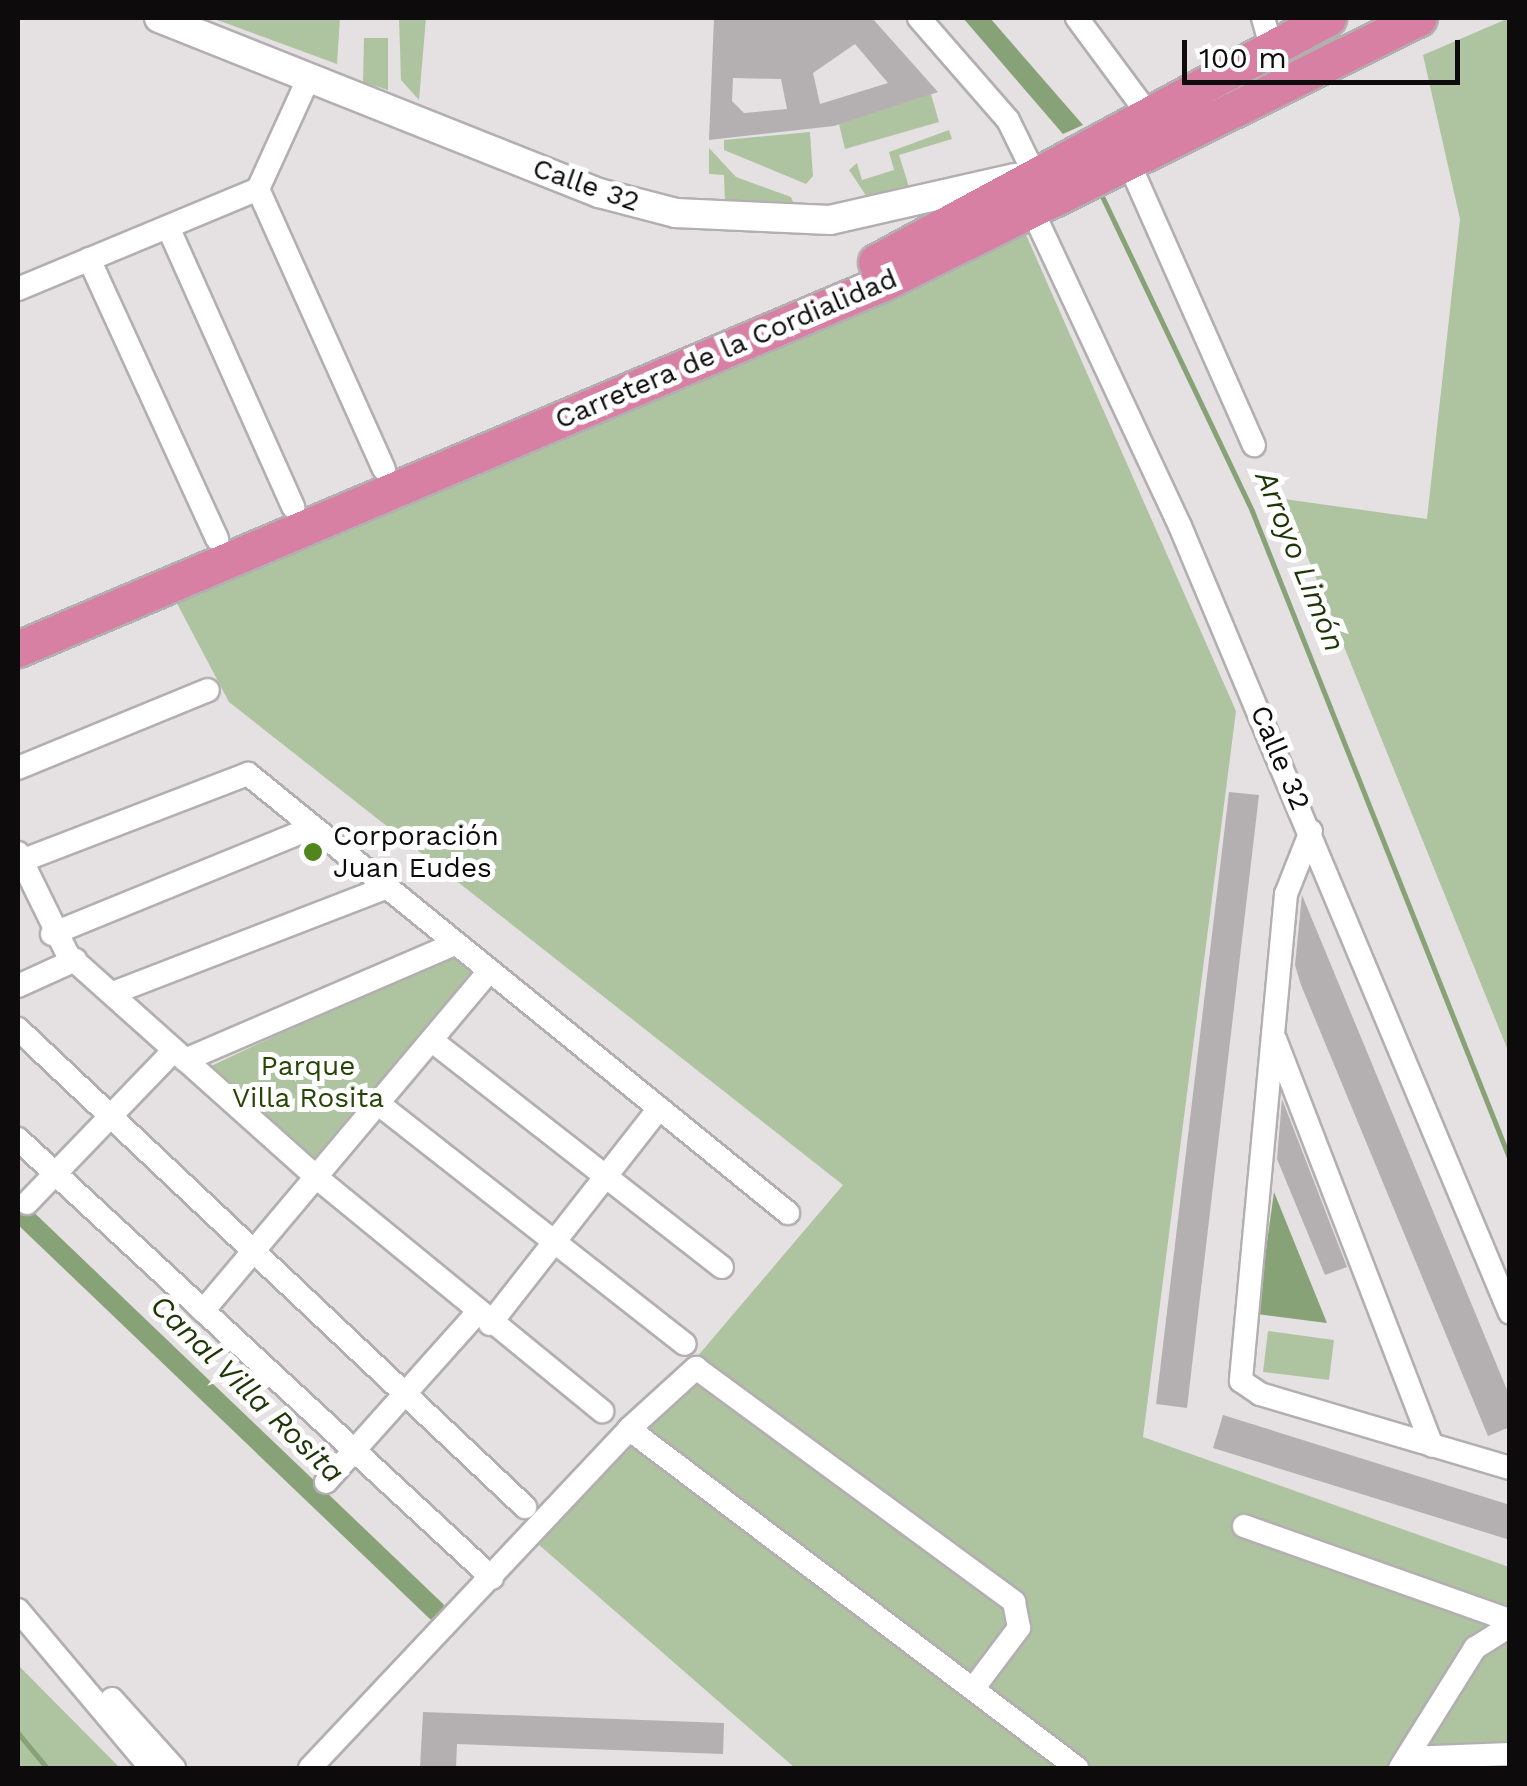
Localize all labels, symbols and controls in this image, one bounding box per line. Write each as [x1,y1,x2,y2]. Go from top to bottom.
scale bar [1187,20,1464,82]
text: 100 m [1199,40,1287,75]
street label: Calle 32 [528,151,644,219]
street label: Carretera de la Cordialidad [549,261,903,437]
water label: Arroyo Limón [1247,465,1353,657]
street label: Calle 32 [1243,701,1317,815]
place label: Corporación Juan Eudes [333,819,499,885]
marker: Corporación Juan Eudes [302,841,324,863]
park label: Parque Villa Rosita [232,1049,384,1115]
water label: Canal Villa Rosita [142,1287,352,1491]

